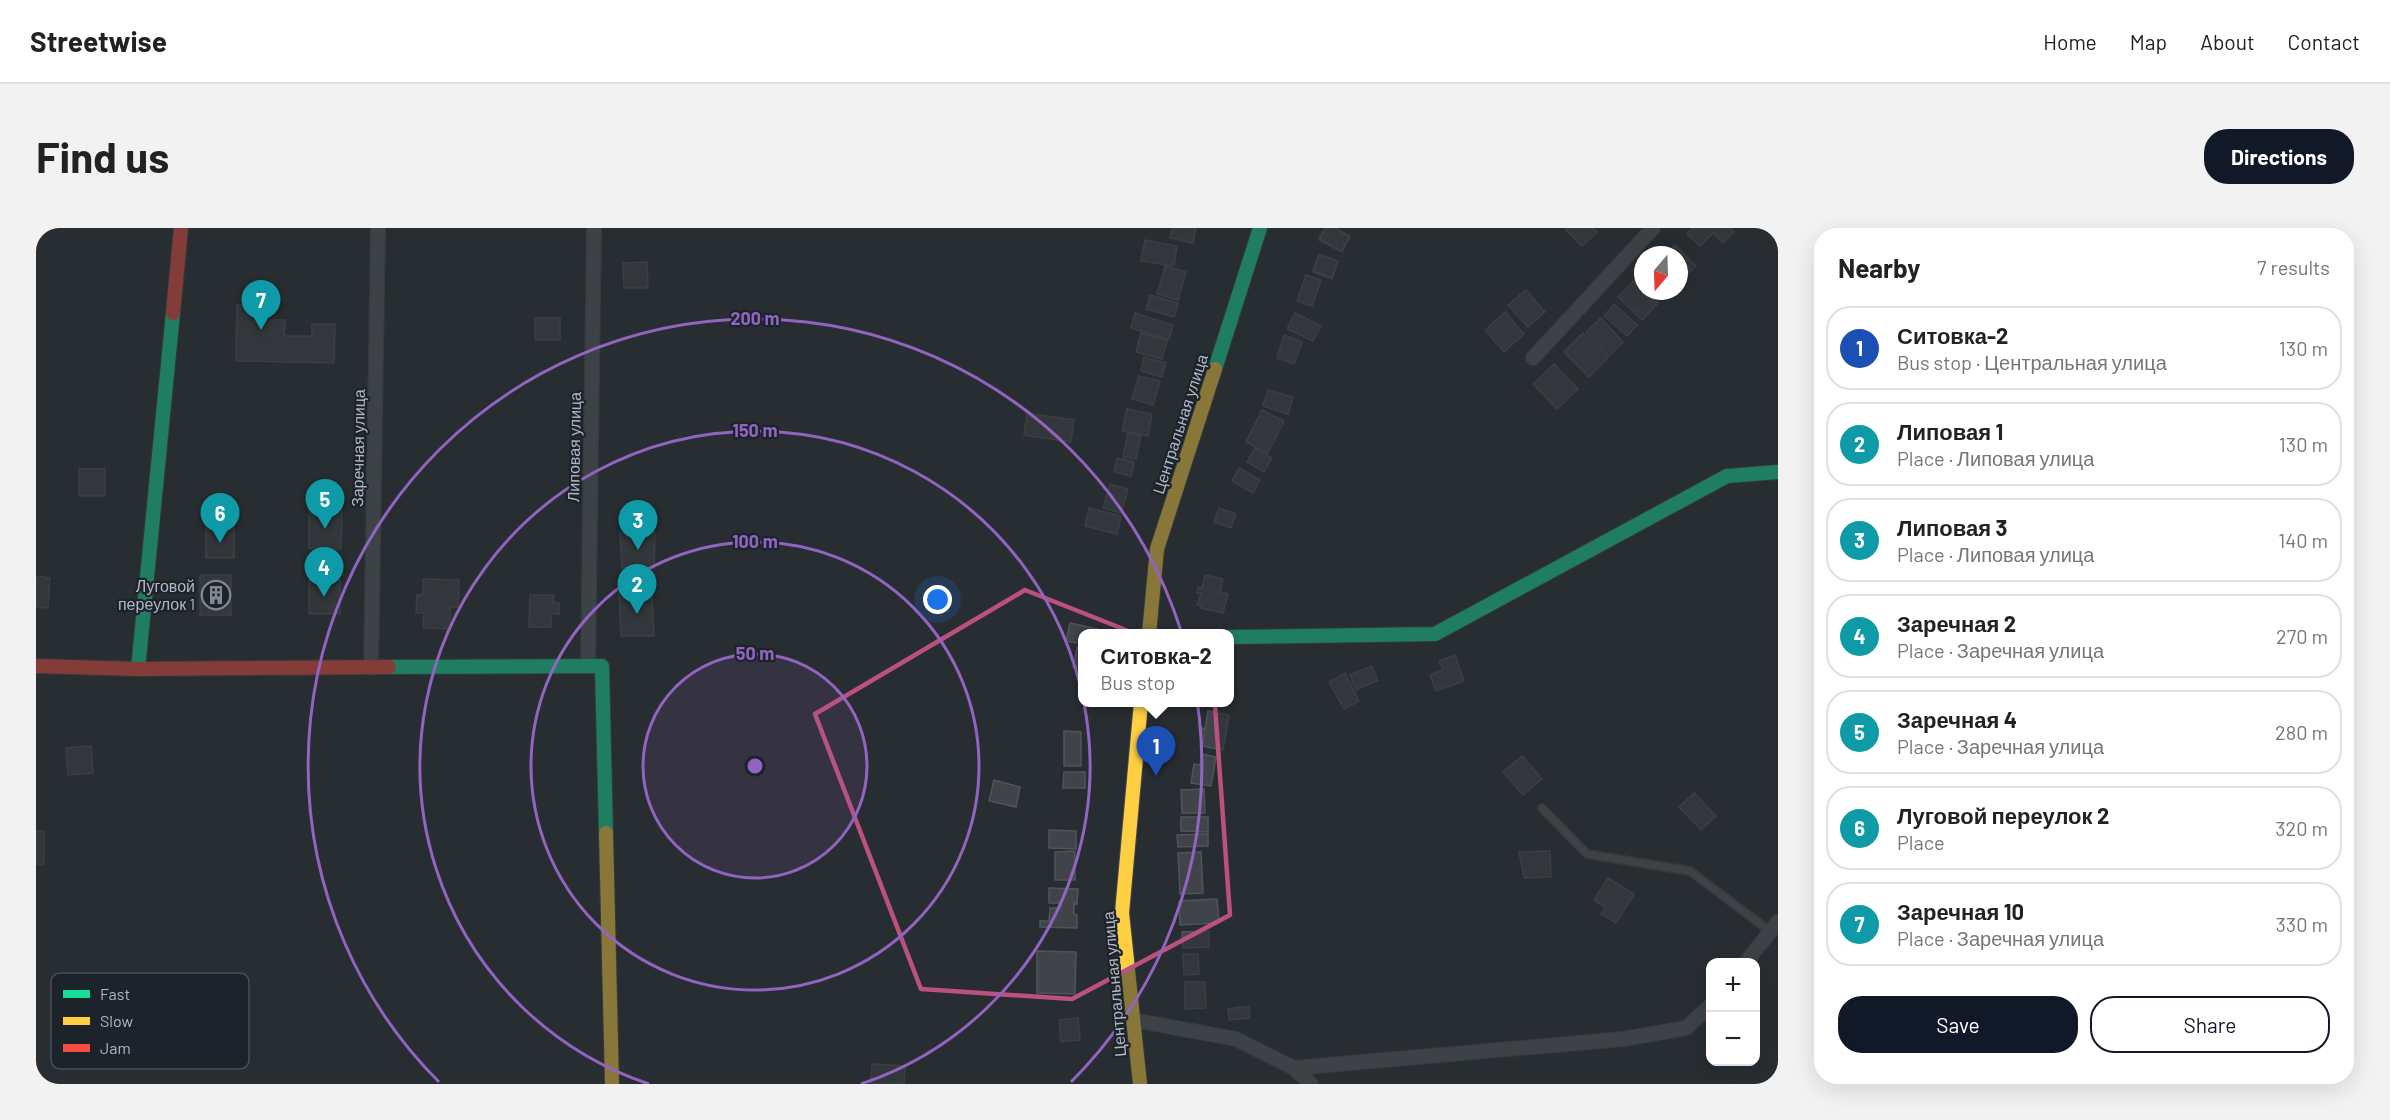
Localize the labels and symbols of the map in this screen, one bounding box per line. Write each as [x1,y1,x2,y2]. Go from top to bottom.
north arrow [1634,246,1688,300]
pin: 7 [242,280,280,330]
text: 200 m [730,307,780,329]
street label: Центральная улица [1148,351,1211,496]
street label: Заречная улица [347,389,368,507]
street label: Липовая улица [563,392,584,502]
text: 150 m [733,419,777,441]
pin: 5 [306,480,344,529]
pin: 6 [200,494,240,543]
pin: 3 [618,500,658,550]
text: 100 m [732,530,778,552]
pin: 4 [304,548,344,597]
pin: 2 [618,564,656,614]
place label: Луговой переулок 1 [118,576,195,613]
building icon: Луговой переулок 1 [200,579,232,611]
your location [923,585,952,614]
text: 50 m [736,642,774,664]
pin: 1 [1136,726,1176,776]
centre of rings [745,756,765,776]
street label: Центральная улица [1098,910,1129,1058]
legend [51,973,249,1069]
text: Fast [100,984,130,1003]
text: Slow [100,1011,133,1030]
text: Jam [100,1038,131,1057]

